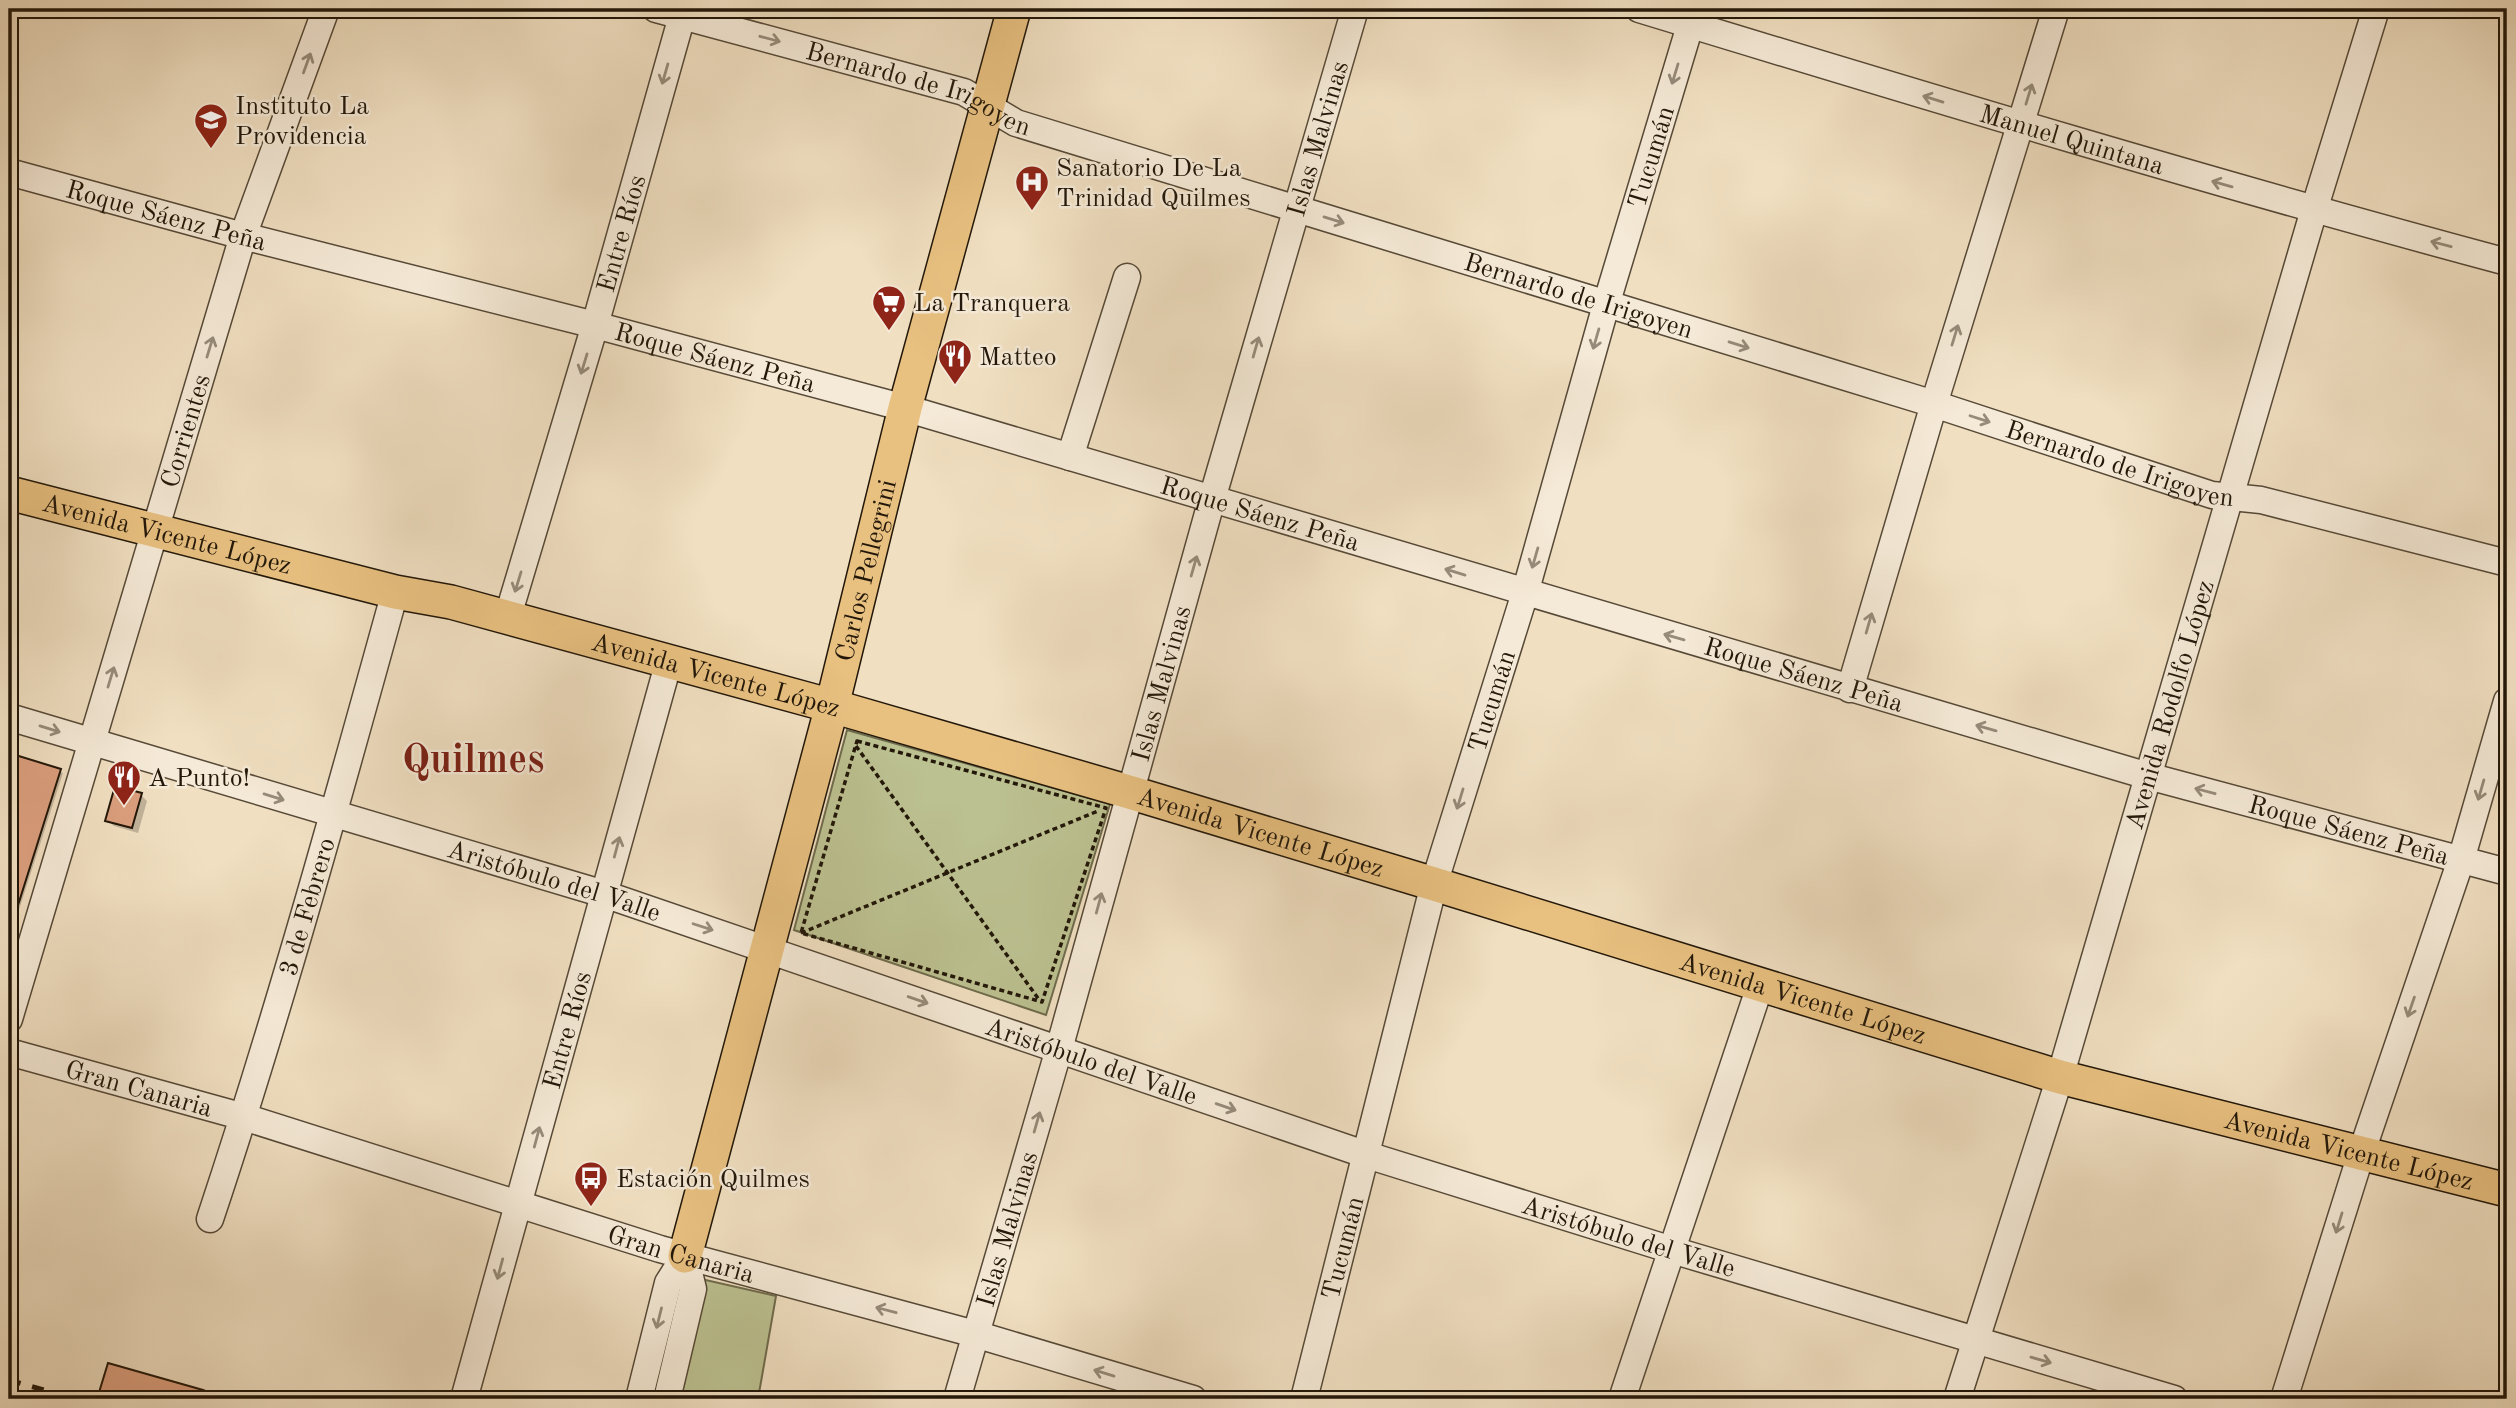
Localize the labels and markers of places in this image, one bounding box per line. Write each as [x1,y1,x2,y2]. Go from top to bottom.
place label: Instituto La Providencia [235,94,369,150]
school or university icon: Instituto La Providencia [192,101,230,150]
place label: Sanatorio De La Trinidad Quilmes [1056,156,1251,212]
hospital icon: Sanatorio De La Trinidad Quilmes [1013,163,1051,212]
supermarket icon: La Tranquera [870,283,908,332]
place label: La Tranquera [914,291,1070,317]
restaurant icon: Matteo [936,337,974,386]
place label: Matteo [979,345,1057,371]
restaurant icon: A Punto! [105,758,143,807]
place label: A Punto! [148,766,250,792]
bus stop icon: Estación Quilmes [572,1159,610,1208]
place label: Estación Quilmes [616,1167,810,1193]

